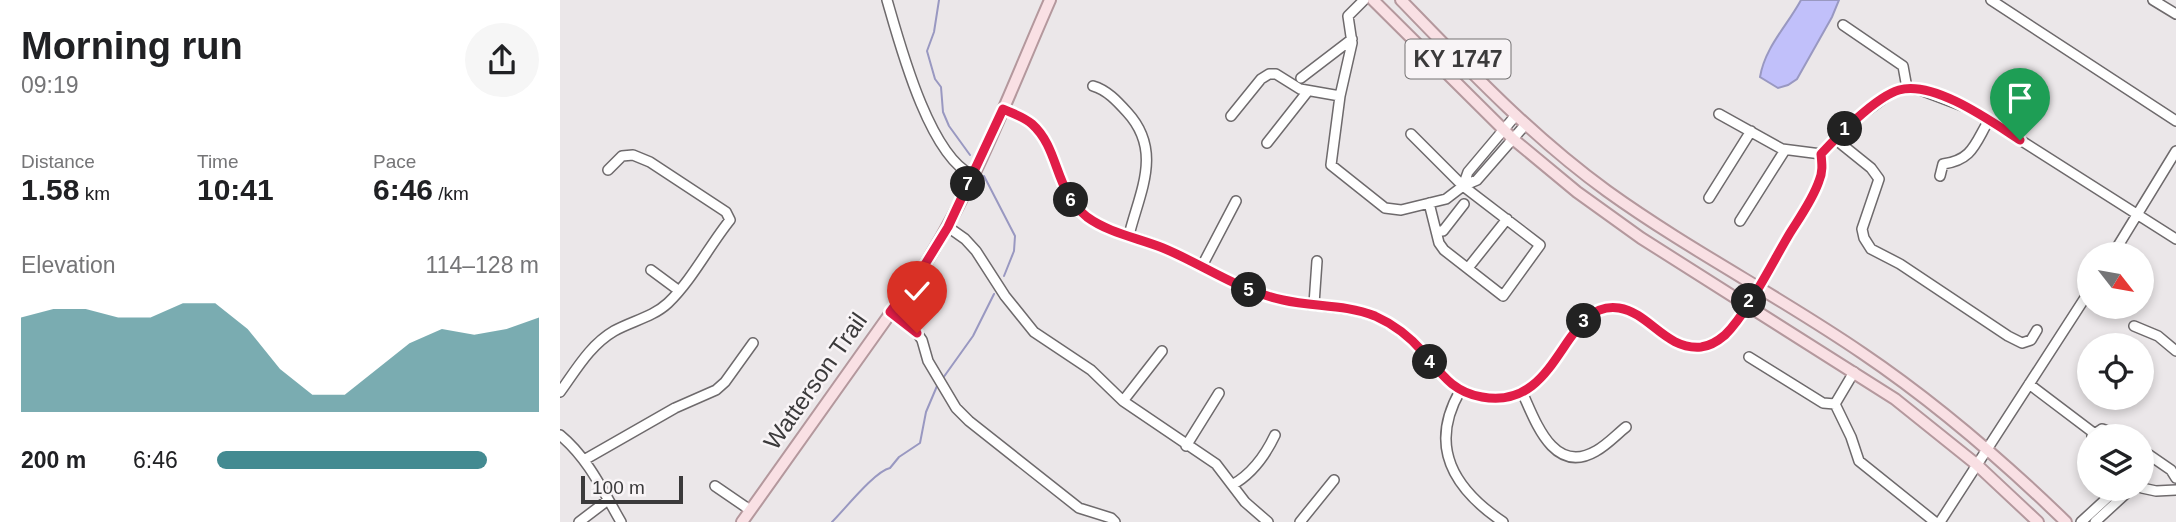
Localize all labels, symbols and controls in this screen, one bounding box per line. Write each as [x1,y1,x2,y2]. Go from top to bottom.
button: share [465,23,539,97]
text: Morning run [21,25,243,67]
road number: KY 1747 [1406,40,1510,78]
pin [1990,68,2050,140]
text: 09:19 [21,72,79,98]
icon: arrive [2001,79,2039,117]
pin: 1 [1828,111,1862,146]
text: 1 [1839,118,1850,139]
text: Distance [21,151,95,172]
text: Time [197,151,239,172]
text: Pace [373,151,416,172]
pin: 7 [950,166,986,202]
text: 1.58 [21,173,79,206]
text: 10:41 [197,173,274,206]
text: 6:46 [373,173,433,206]
text: 7 [962,173,973,194]
pin: 6 [1054,182,1088,218]
text: km [79,183,110,204]
text: /km [433,183,469,204]
text: 6 [1065,189,1076,210]
north arrow [2077,242,2154,318]
map controls [2077,242,2154,501]
text: Elevation [21,252,116,278]
text: 114–128 m [426,252,539,278]
pin [887,261,947,333]
icon: check [898,272,936,310]
pin: 5 [1232,272,1266,308]
text: 5 [1243,279,1254,300]
pin: 2 [1732,284,1766,318]
text: 2 [1743,290,1754,311]
pin: 3 [1566,304,1602,338]
street label: Watterson Trail [758,308,872,454]
text: 3 [1578,310,1589,331]
button: locate [2077,333,2154,410]
pin: 4 [1412,344,1448,380]
text: 4 [1424,351,1435,372]
button: layers [2077,424,2154,501]
text: 200 m [21,447,86,473]
text: 6:46 [133,447,178,473]
scale bar [581,473,682,505]
text: 100 m [592,477,645,498]

